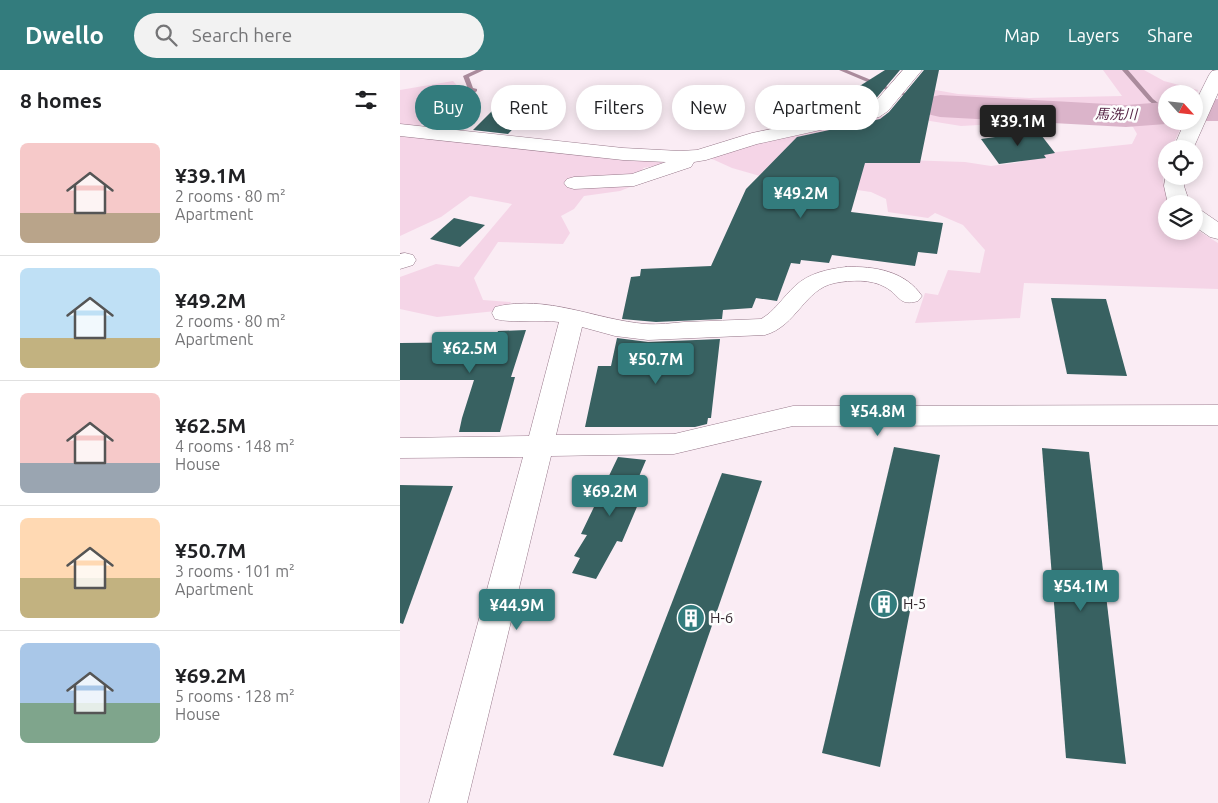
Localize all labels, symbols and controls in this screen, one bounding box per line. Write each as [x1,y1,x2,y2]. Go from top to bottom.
search box [134,13,484,58]
icon: search [152,21,180,49]
text: Dwello [25,22,104,49]
text: Search here [192,24,292,46]
text: Map [1004,25,1040,45]
text: Layers [1068,25,1119,45]
text: Share [1147,25,1193,45]
chip: Buy [415,85,481,130]
chip: Rent [491,85,566,130]
chip: Filters [576,85,662,130]
chip: New [672,85,745,130]
chip: Apartment [755,85,879,130]
north arrow [1158,85,1202,130]
map controls [1158,85,1203,240]
icon: filters [352,86,380,114]
text: 8 homes [20,88,102,112]
pin: ¥39.1M [977,104,1059,147]
water label: 馬洗川 [1095,106,1139,122]
text: ¥39.1M [991,112,1045,130]
button: locate [1158,140,1203,185]
icon: home [60,163,120,223]
text: ¥39.1M [175,163,246,187]
pin: ¥49.2M [760,176,842,219]
text: ¥49.2M [774,184,828,202]
text: 2 rooms · 80 m² [175,187,286,205]
button: layers [1158,195,1203,240]
text: Apartment [175,205,253,223]
icon: home [60,288,120,348]
text: ¥49.2M [175,288,246,312]
text: 2 rooms · 80 m² [175,312,286,330]
text: Apartment [175,330,253,348]
pin: ¥62.5M [429,332,511,374]
text: ¥62.5M [443,339,497,357]
pin: ¥50.7M [615,342,697,385]
text: ¥50.7M [629,350,683,368]
pin: ¥54.8M [837,394,919,437]
text: ¥54.8M [851,402,905,420]
icon: home [60,413,120,473]
text: ¥62.5M [175,413,246,437]
text: 4 rooms · 148 m² [175,437,295,455]
text: House [175,455,220,473]
pin: ¥69.2M [569,474,651,517]
text: ¥69.2M [583,482,637,500]
icon: home [60,538,120,598]
text: ¥50.7M [175,538,246,562]
text: 3 rooms · 101 m² [175,562,295,580]
pin: ¥54.1M [1040,570,1122,612]
text: ¥54.1M [1054,577,1108,595]
text: Apartment [175,580,253,598]
pin: ¥44.9M [476,588,558,631]
building icon: H-5 [869,589,899,619]
place label: H-5 [903,595,926,612]
text: ¥44.9M [490,596,544,614]
building icon: H-6 [676,603,706,633]
place label: H-6 [710,609,733,626]
icon: home [60,663,120,723]
text: ¥69.2M [175,663,246,687]
text: 5 rooms · 128 m² [175,687,295,705]
text: House [175,705,220,723]

